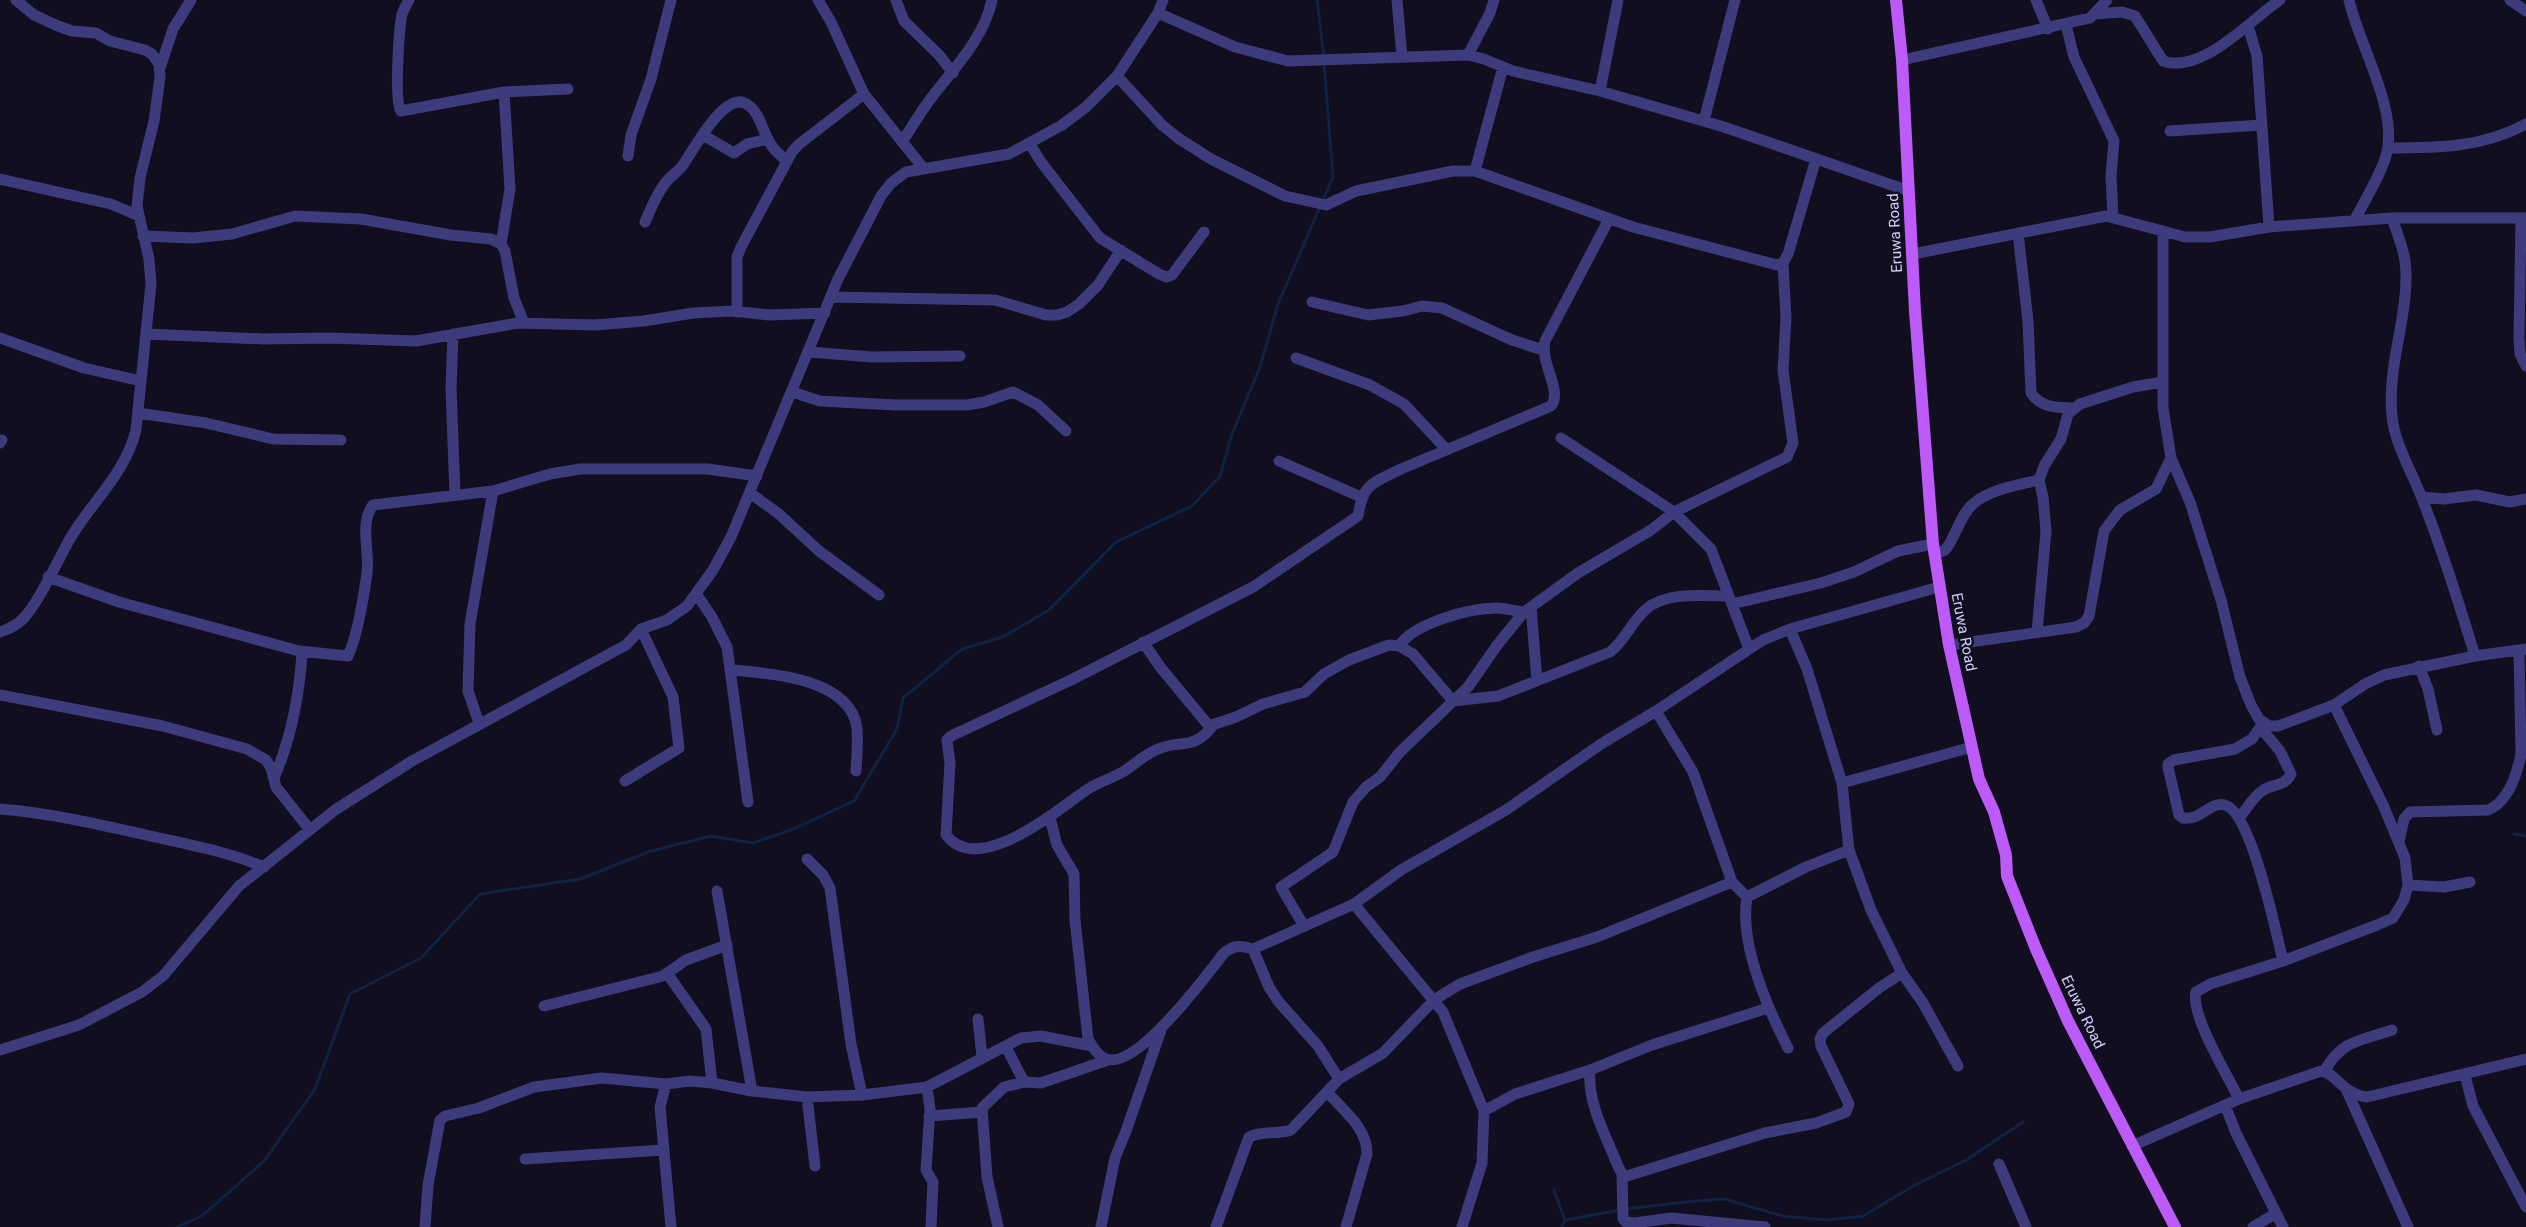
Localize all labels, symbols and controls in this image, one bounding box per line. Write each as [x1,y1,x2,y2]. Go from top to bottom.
street label: Eruwa Road [1884,193,1906,273]
street label: Eruwa Road [1948,591,1980,673]
street label: Eruwa Road [2057,972,2109,1052]

